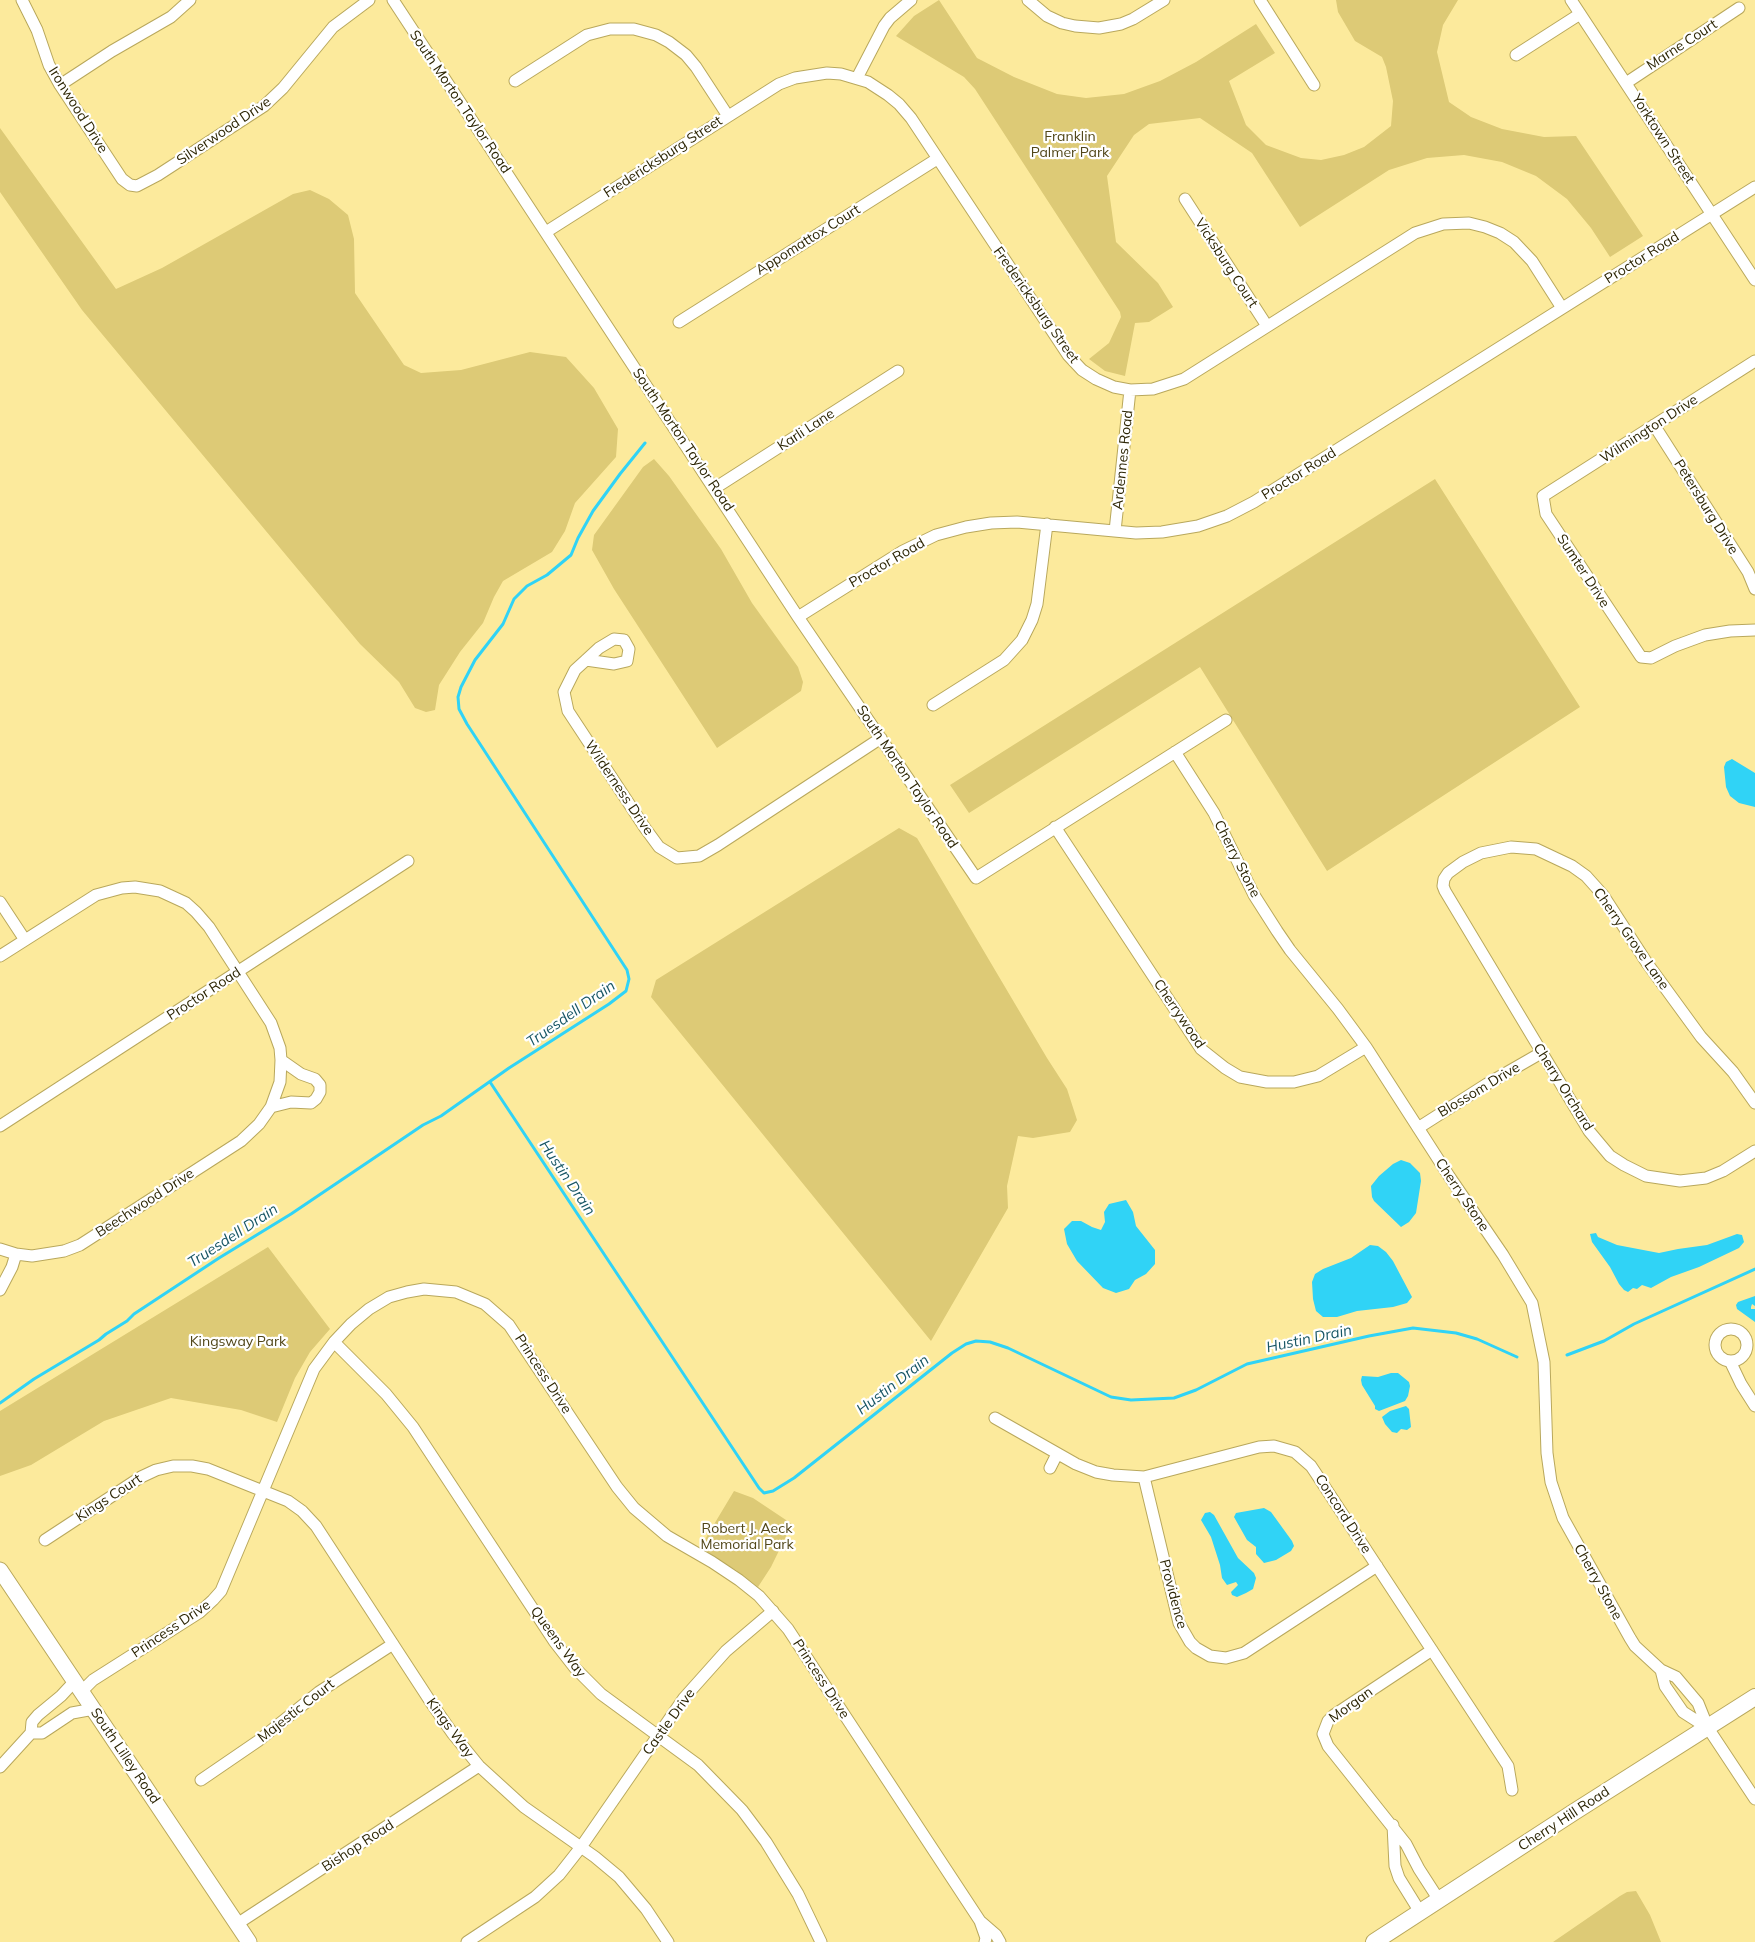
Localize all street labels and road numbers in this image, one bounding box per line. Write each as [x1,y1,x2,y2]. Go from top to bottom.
street label: Marne Court [1644,16,1720,74]
street label: South Morton Taylor Road [406,27,514,177]
street label: Ironwood Drive [45,64,111,156]
street label: Yorktown Street [1628,91,1698,187]
street label: Silverwood Drive [174,93,274,169]
street label: Fredericksburg Street [601,112,725,202]
street label: Appomattox Court [753,201,863,279]
street label: Vicksburg Court [1191,215,1261,311]
street label: Proctor Road [1602,228,1682,288]
street label: Fredericksburg Street [990,244,1082,366]
street label: South Morton Taylor Road [629,365,737,515]
street label: Wilmington Drive [1597,391,1701,467]
street label: Karli Lane [774,405,838,455]
street label: Ardennes Road [1109,409,1137,511]
street label: Proctor Road [1259,444,1339,504]
street label: Petersburg Drive [1670,457,1742,557]
street label: Sumter Drive [1553,531,1613,611]
street label: Proctor Road [846,535,928,591]
street label: South Morton Taylor Road [853,702,961,852]
street label: Wilderness Drive [581,737,657,839]
street label: Cherry Stone [1210,818,1264,900]
street label: Cherry Grove Lane [1590,885,1672,993]
street label: Proctor Road [164,964,244,1024]
street label: Cherrywood [1150,976,1208,1052]
street label: Cherry Orchard [1529,1040,1597,1134]
street label: Blossom Drive [1435,1059,1523,1121]
street label: Cherry Stone [1431,1155,1493,1235]
street label: Beechwood Drive [93,1165,197,1241]
street label: Princess Drive [511,1331,575,1417]
street label: Kings Court [73,1471,145,1525]
street label: Concord Drive [1311,1471,1375,1557]
street label: Cherry Stone [1570,1541,1626,1623]
street label: Providence [1156,1557,1190,1631]
street label: Princess Drive [128,1596,214,1662]
street label: Queens Way [527,1603,589,1681]
street label: Princess Drive [789,1636,853,1722]
street label: Majestic Court [254,1676,338,1746]
street label: Morgan [1326,1683,1376,1727]
street label: Castle Drive [639,1686,699,1758]
street label: Kings Way [423,1695,477,1761]
street label: South Lilley Road [87,1705,163,1807]
street label: Cherry Hill Road [1515,1783,1613,1855]
street label: Bishop Road [319,1817,397,1875]

